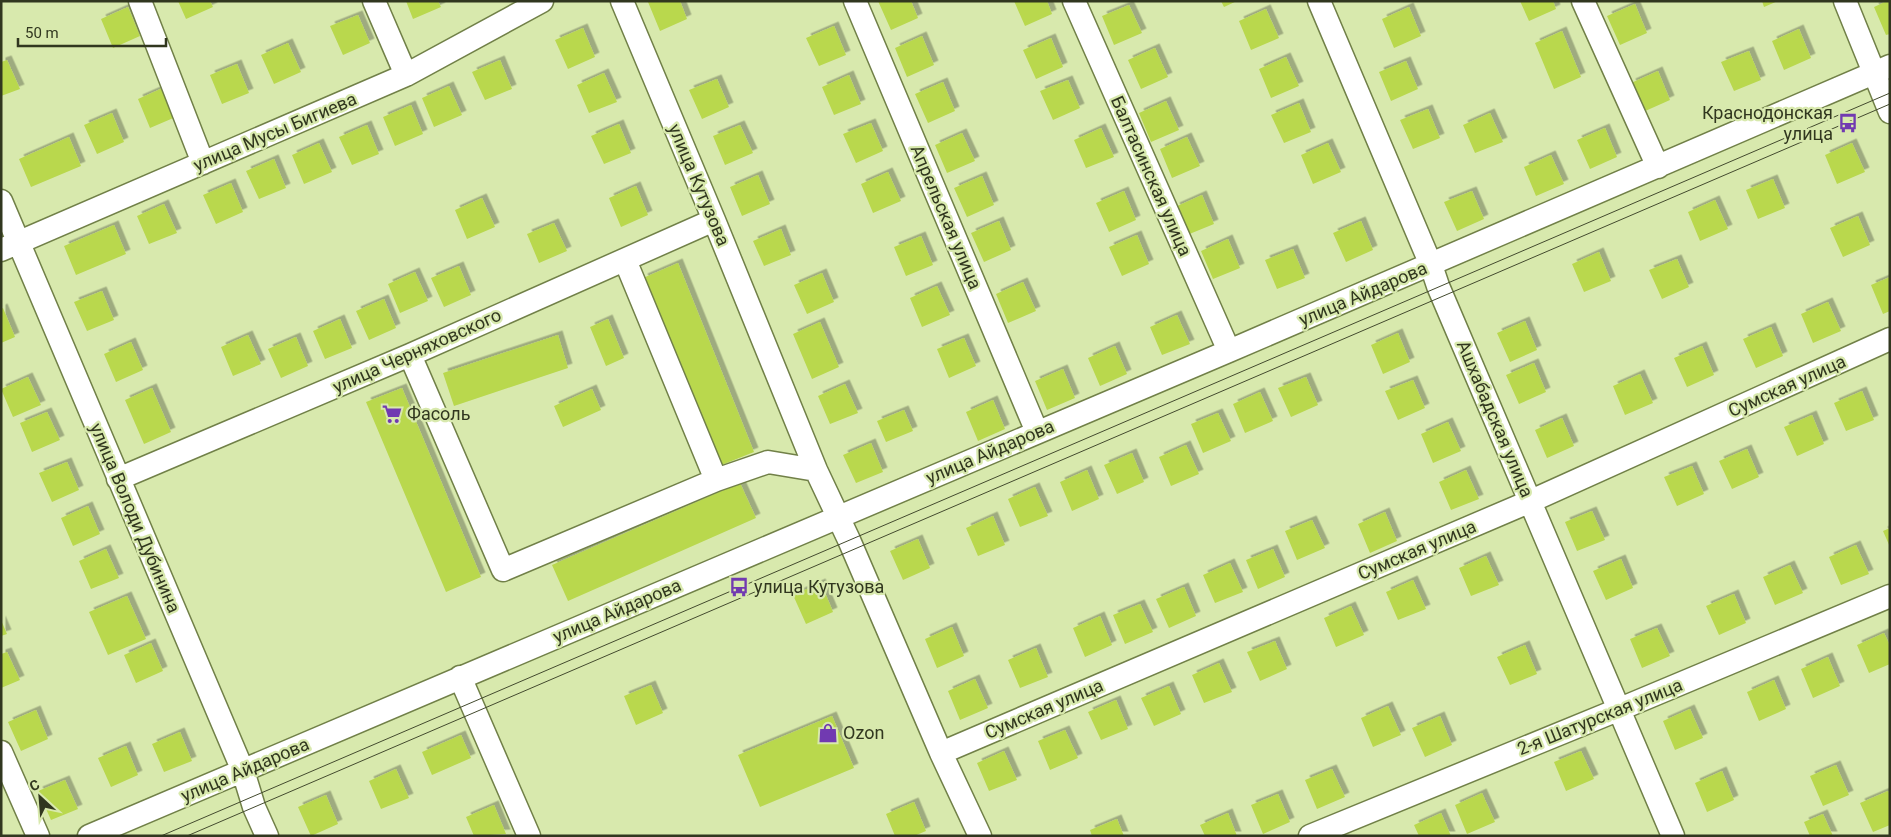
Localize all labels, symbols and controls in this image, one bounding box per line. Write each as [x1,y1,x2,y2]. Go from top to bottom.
scale bar [18,15,165,47]
text: 50 m [25,24,59,42]
street label: улица Мусы Бигиева [190,88,360,175]
street label: Балтасинская улица [1107,93,1196,259]
place label: Краснодонская улица [1702,102,1833,144]
bus stop icon: Краснодонская улица [1837,112,1859,134]
street label: улица Кутузова [664,121,735,249]
street label: Апрельская улица [907,142,986,292]
street label: улица Айдарова [1296,257,1430,330]
street label: улица Черняховского [329,304,504,397]
street label: Ашхабадская улица [1453,337,1538,500]
street label: Сумская улица [1725,350,1849,421]
supermarket icon: Фасоль [381,403,403,425]
place label: Фасоль [407,403,470,424]
street label: улица Айдарова [923,415,1057,488]
street label: улица Володи Дубинина [86,420,185,616]
street label: Сумская улица [1355,515,1479,584]
street label: улица Айдарова [550,574,684,647]
bus stop icon: улица Кутузова [728,576,750,598]
place label: улица Кутузова [754,576,884,597]
street label: Сумская улица [982,674,1106,743]
street label: 2-я Шатурская улица [1514,674,1685,759]
shop icon: Ozon [817,722,839,744]
place label: Ozon [843,722,884,743]
street label: улица Айдарова [178,733,312,806]
north arrow [15,772,65,822]
text: С [27,776,42,795]

